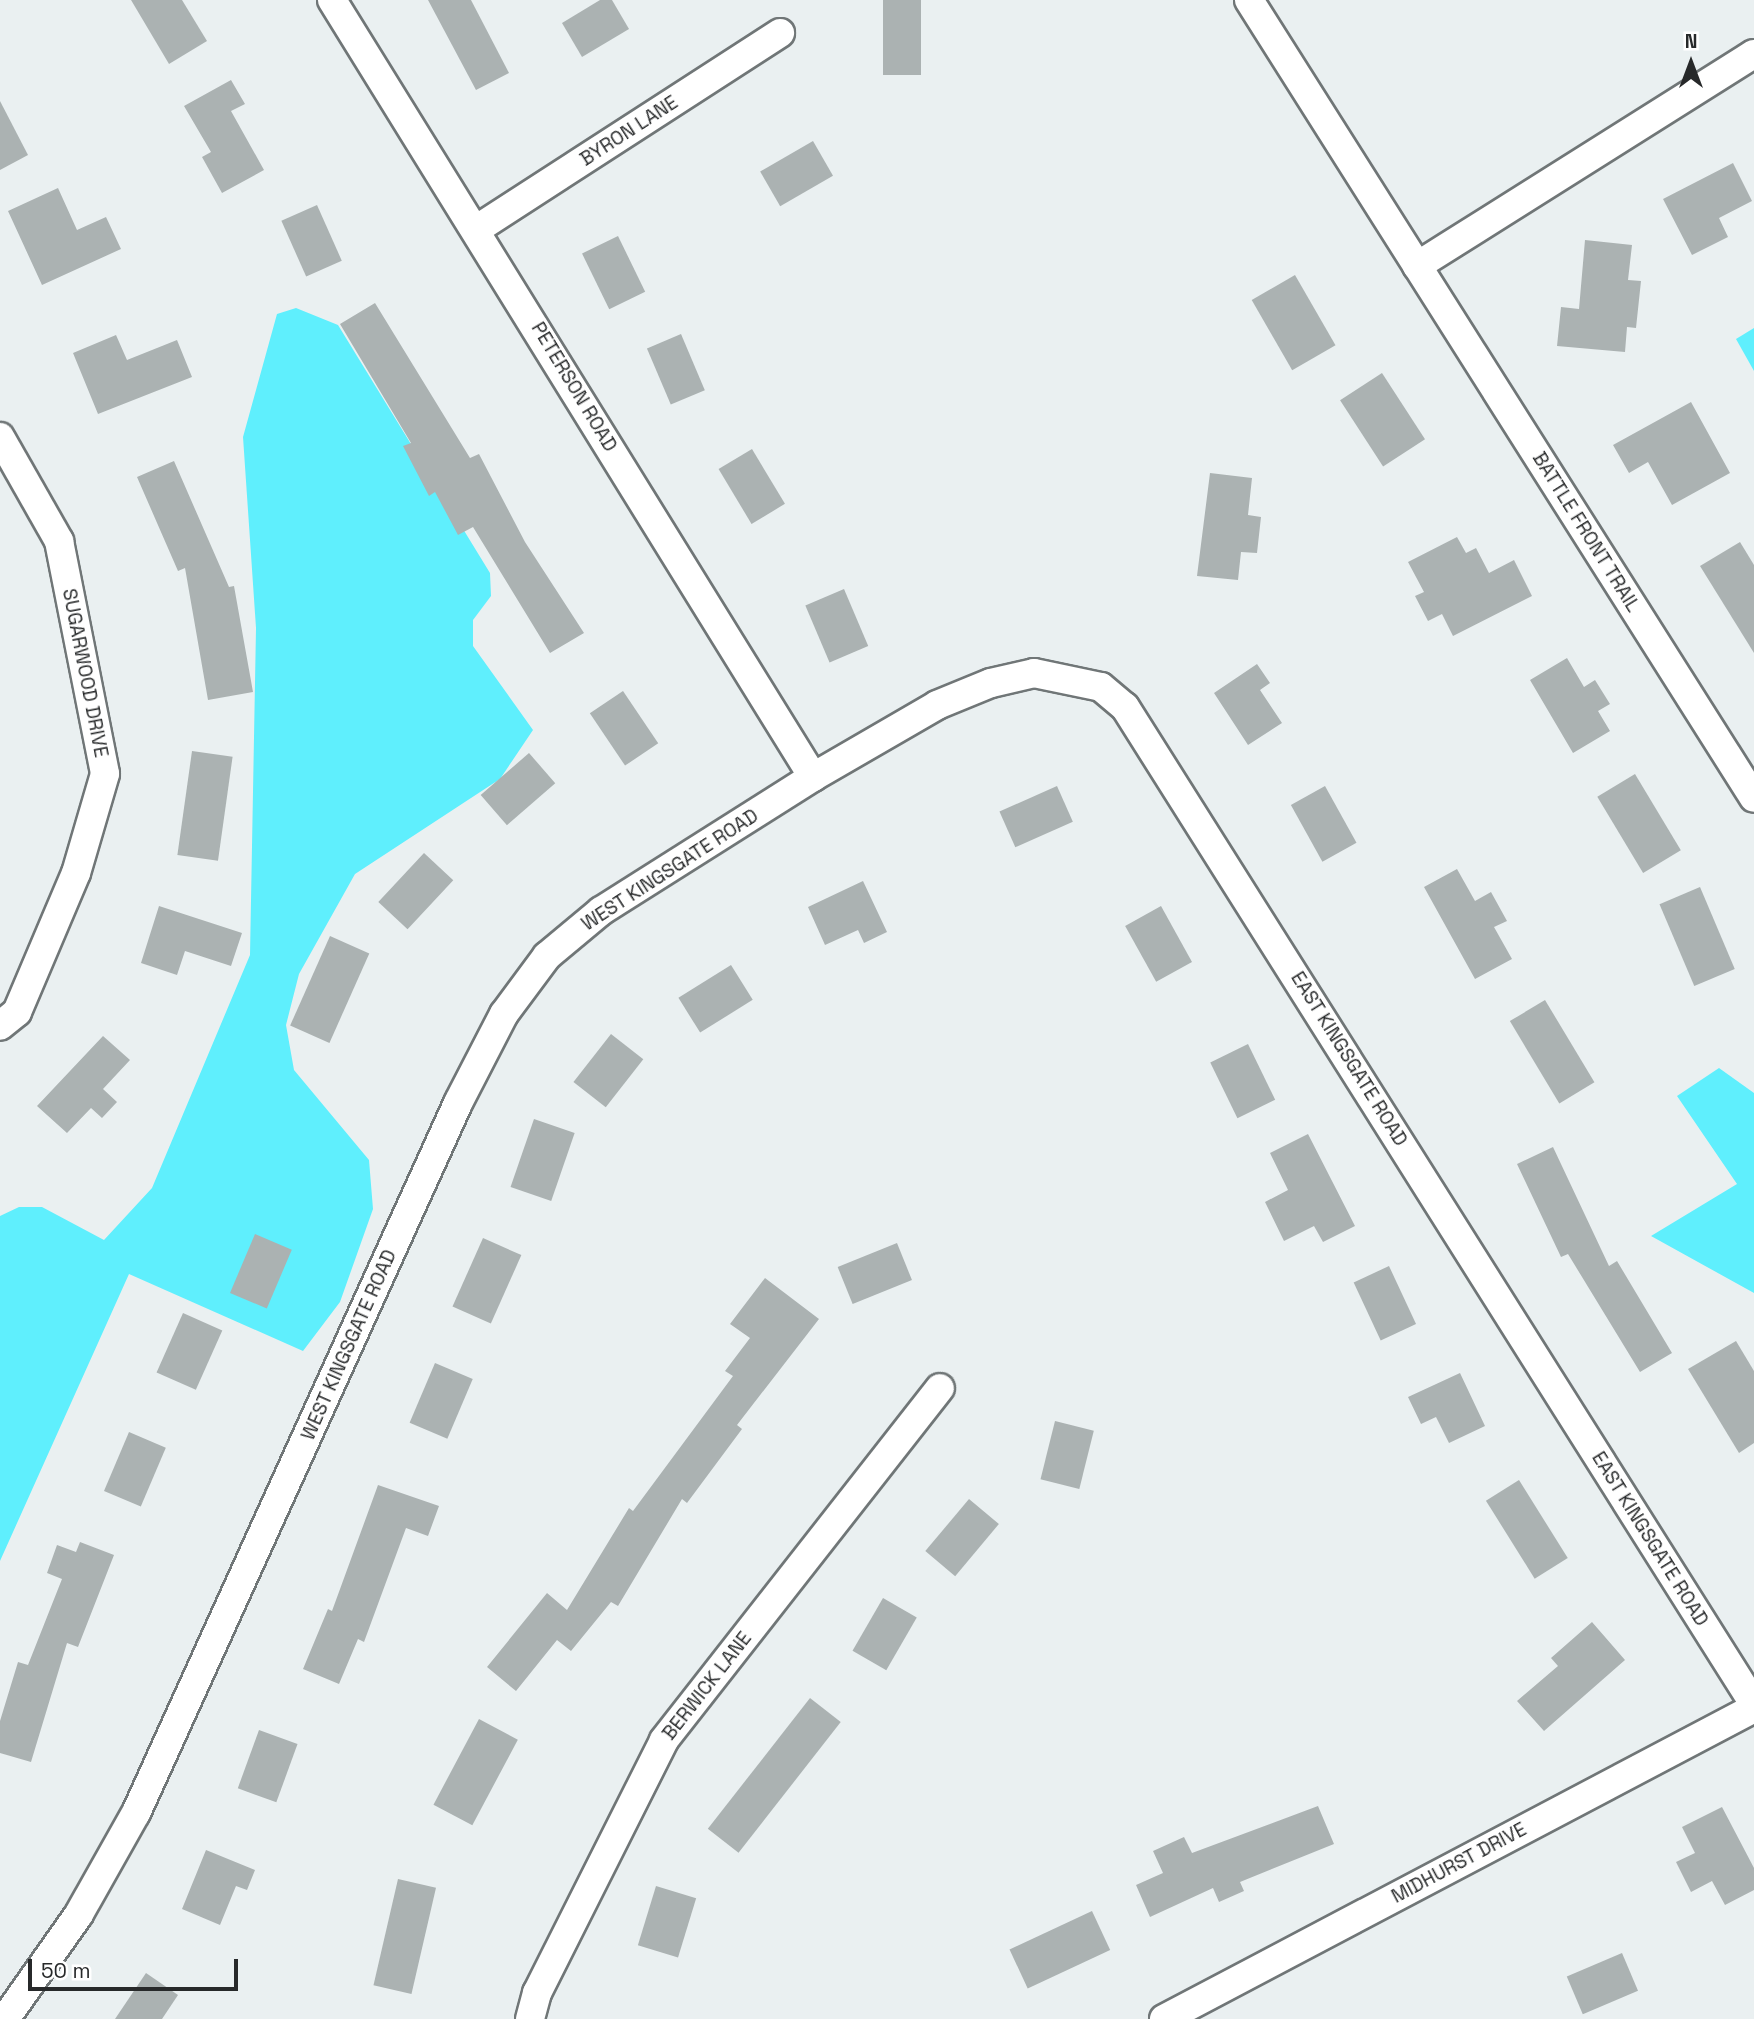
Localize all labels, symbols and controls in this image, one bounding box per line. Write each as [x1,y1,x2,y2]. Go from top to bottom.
north arrow [1656,28,1726,98]
text: N [1685,29,1697,54]
street label: BYRON LANE [576,91,682,171]
street label: PETERSON ROAD [526,318,622,456]
street label: BATTLE FRONT TRAIL [1527,447,1645,617]
street label: SUGARWOOD DRIVE [57,587,113,759]
street label: WEST KINGSGATE ROAD [577,804,763,936]
street label: EAST KINGSGATE ROAD [1286,967,1412,1151]
street label: WEST KINGSGATE ROAD [297,1246,401,1444]
street label: EAST KINGSGATE ROAD [1587,1447,1713,1631]
street label: BERWICK LANE [658,1627,756,1745]
street label: MIDHURST DRIVE [1388,1818,1530,1908]
scale bar [32,1946,242,1990]
text: 50 m [41,1957,91,1984]

